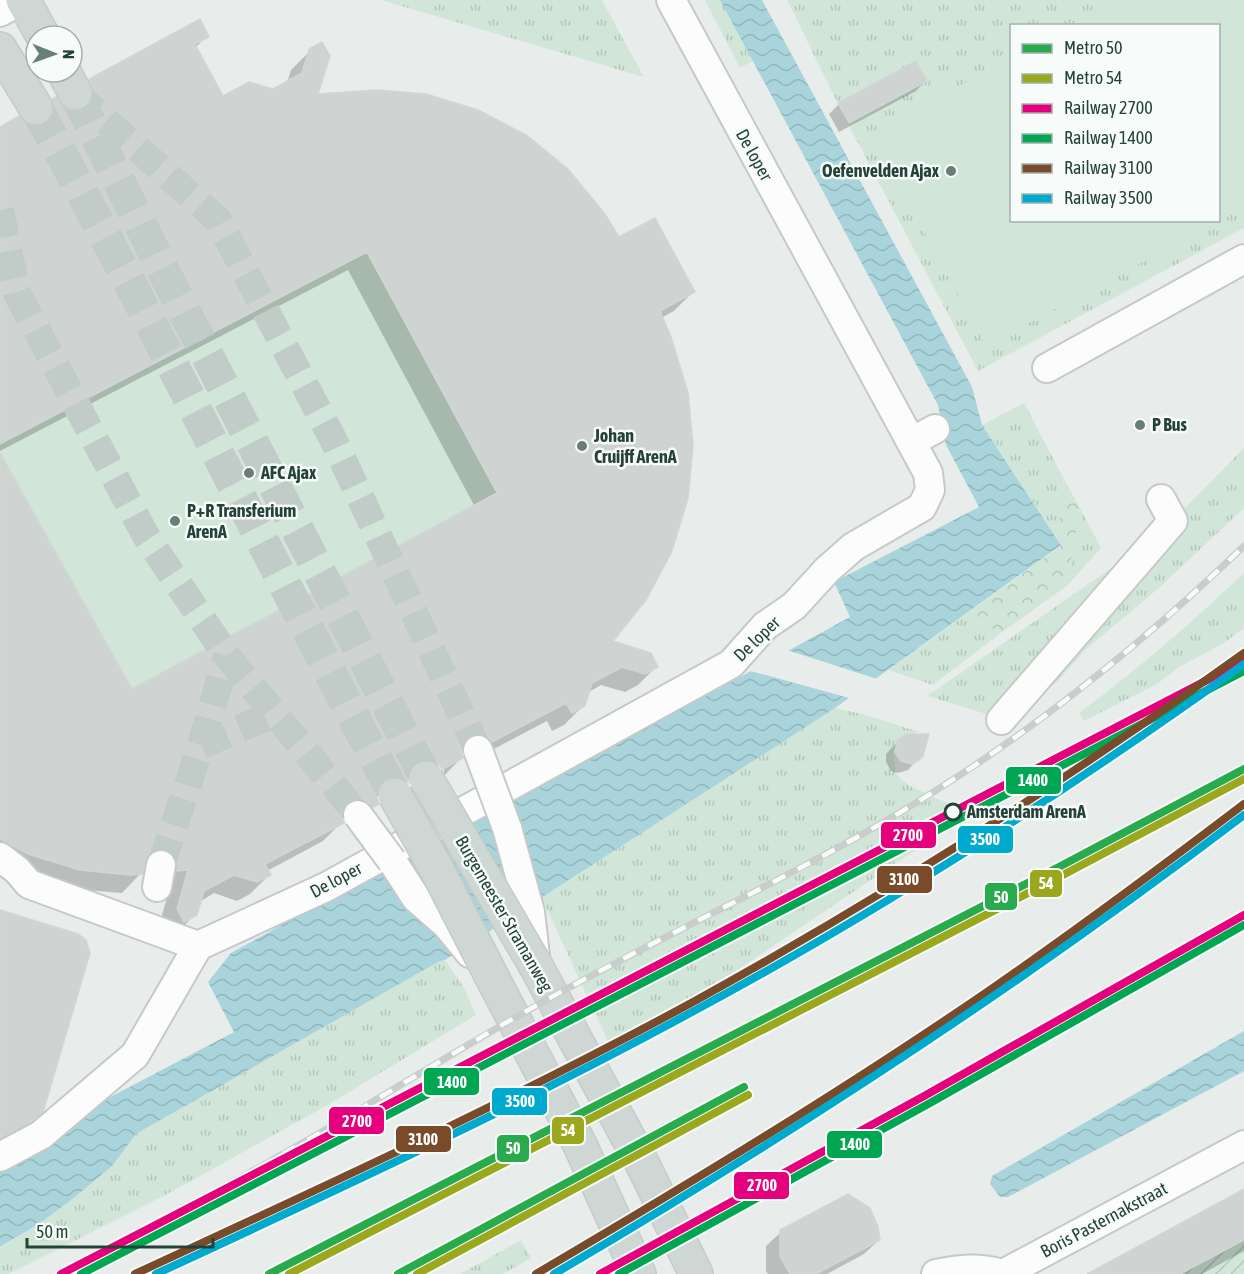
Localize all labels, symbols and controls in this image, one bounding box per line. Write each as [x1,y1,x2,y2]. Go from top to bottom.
north arrow [24,24,84,84]
legend [1010,24,1220,222]
text: Metro 50 [1064,37,1123,58]
text: N [60,49,78,59]
text: Metro 54 [1064,67,1123,88]
text: Railway 2700 [1064,97,1153,118]
street label: De loper [732,125,777,185]
text: Railway 1400 [1064,127,1153,148]
text: Railway 3100 [1064,157,1153,178]
place label: Oefenvelden Ajax [822,160,940,181]
marker: Oefenvelden Ajax [944,164,958,178]
text: Railway 3500 [1064,187,1153,208]
place label: P Bus [1152,414,1188,435]
marker: P Bus [1133,418,1147,432]
place label: Johan Cruijff ArenA [593,425,677,467]
marker: Johan Cruijff ArenA [575,439,589,453]
place label: AFC Ajax [260,462,317,483]
marker: AFC Ajax [242,466,256,480]
place label: P+R Transferium ArenA [186,500,296,542]
marker: P+R Transferium ArenA [168,514,182,528]
street label: De loper [729,611,785,666]
line badge: 1400 [1005,766,1062,795]
text: 1400 [1018,771,1049,789]
place label: Amsterdam ArenA [966,801,1086,822]
marker: Amsterdam ArenA [944,803,962,821]
line badge: 2700 [880,821,937,849]
line badge: 3500 [957,825,1014,854]
text: 2700 [893,826,924,844]
text: 3500 [970,830,1001,848]
street label: Burgemeester Stramanweg [451,832,558,996]
street label: De loper [306,857,366,902]
line badge: 3100 [876,865,933,894]
line badge: 54 [1029,869,1063,898]
text: 3100 [889,870,920,888]
text: 54 [1038,874,1054,892]
line badge: 50 [984,882,1018,911]
text: 50 [993,888,1009,906]
line badge: 1400 [423,1067,480,1096]
text: 1400 [437,1073,468,1091]
line badge: 3500 [491,1087,548,1116]
text: 3500 [505,1092,536,1110]
line badge: 2700 [328,1106,385,1135]
text: 2700 [342,1112,373,1130]
line badge: 54 [551,1116,585,1145]
text: 54 [560,1121,576,1139]
line badge: 3100 [395,1125,452,1153]
text: 3100 [408,1130,439,1148]
line badge: 1400 [826,1130,883,1159]
line badge: 50 [496,1134,530,1163]
text: 1400 [840,1135,871,1153]
text: 50 [505,1139,521,1157]
line badge: 2700 [733,1171,790,1200]
text: 2700 [747,1176,778,1194]
street label: Boris Pasternakstraat [1037,1177,1171,1262]
scale bar [27,1211,213,1249]
text: 50 m [36,1221,68,1242]

